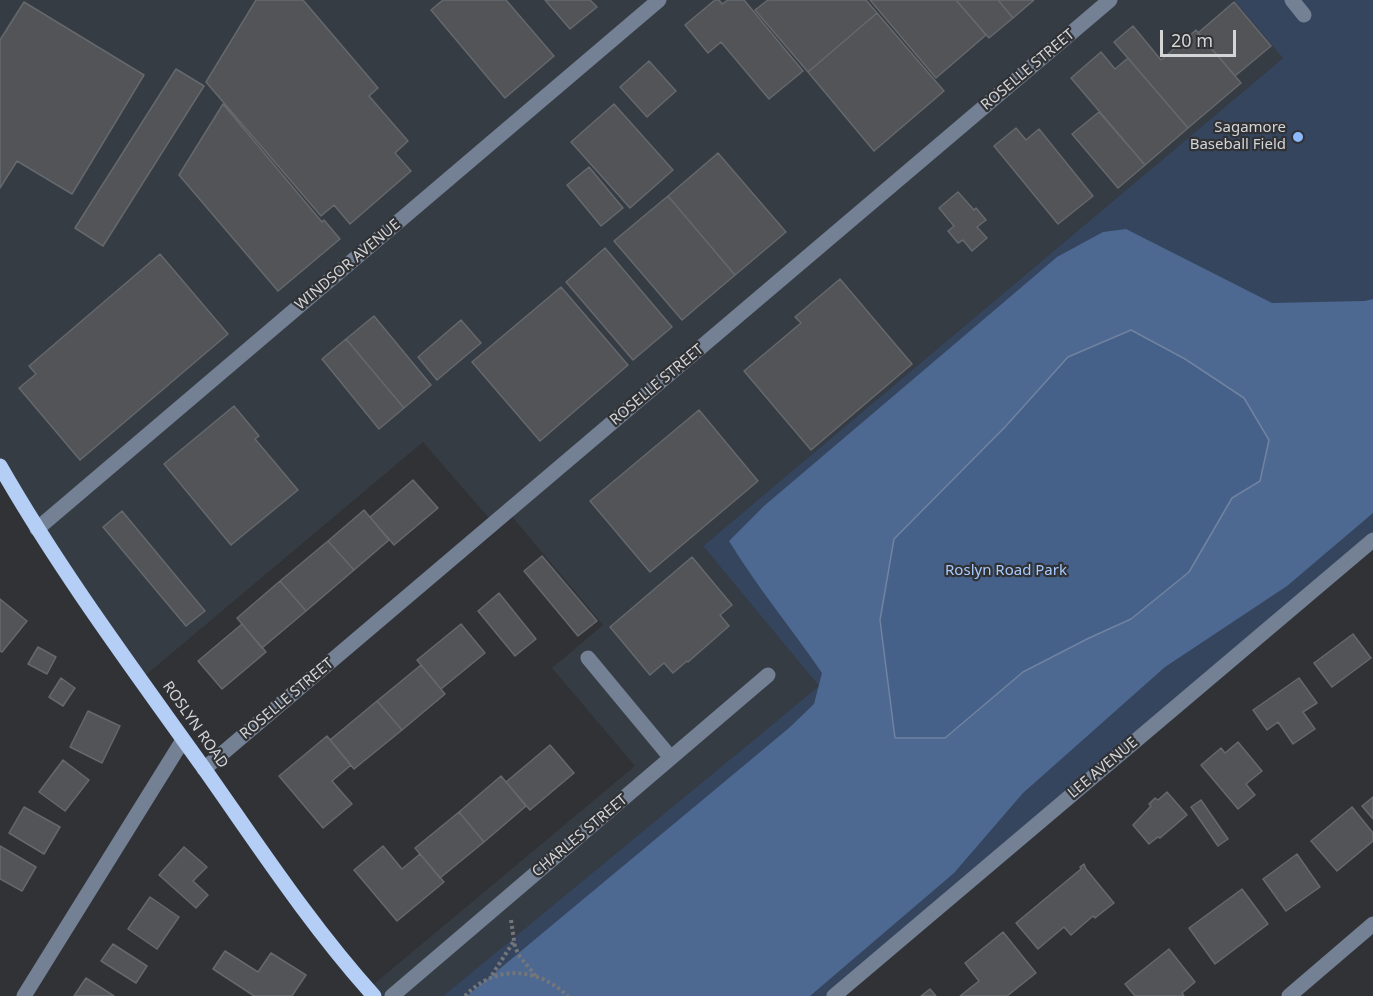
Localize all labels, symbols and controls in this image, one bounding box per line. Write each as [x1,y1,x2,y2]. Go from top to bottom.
scale bar [1163,18,1240,56]
street label: ROSELLE STREET [978,26,1078,114]
text: 20 m [1171,28,1213,52]
place label: Sagamore Baseball Field [1190,119,1286,154]
marker: Sagamore Baseball Field [1291,130,1305,144]
street label: WINDSOR AVENUE [292,216,404,314]
street label: ROSELLE STREET [607,341,707,429]
park label: Roslyn Road Park [945,562,1067,580]
street label: ROSELLE STREET [237,655,337,743]
street label: ROSLYN ROAD [158,678,232,772]
street label: LEE AVENUE [1064,734,1142,802]
street label: CHARLES STREET [529,791,631,881]

